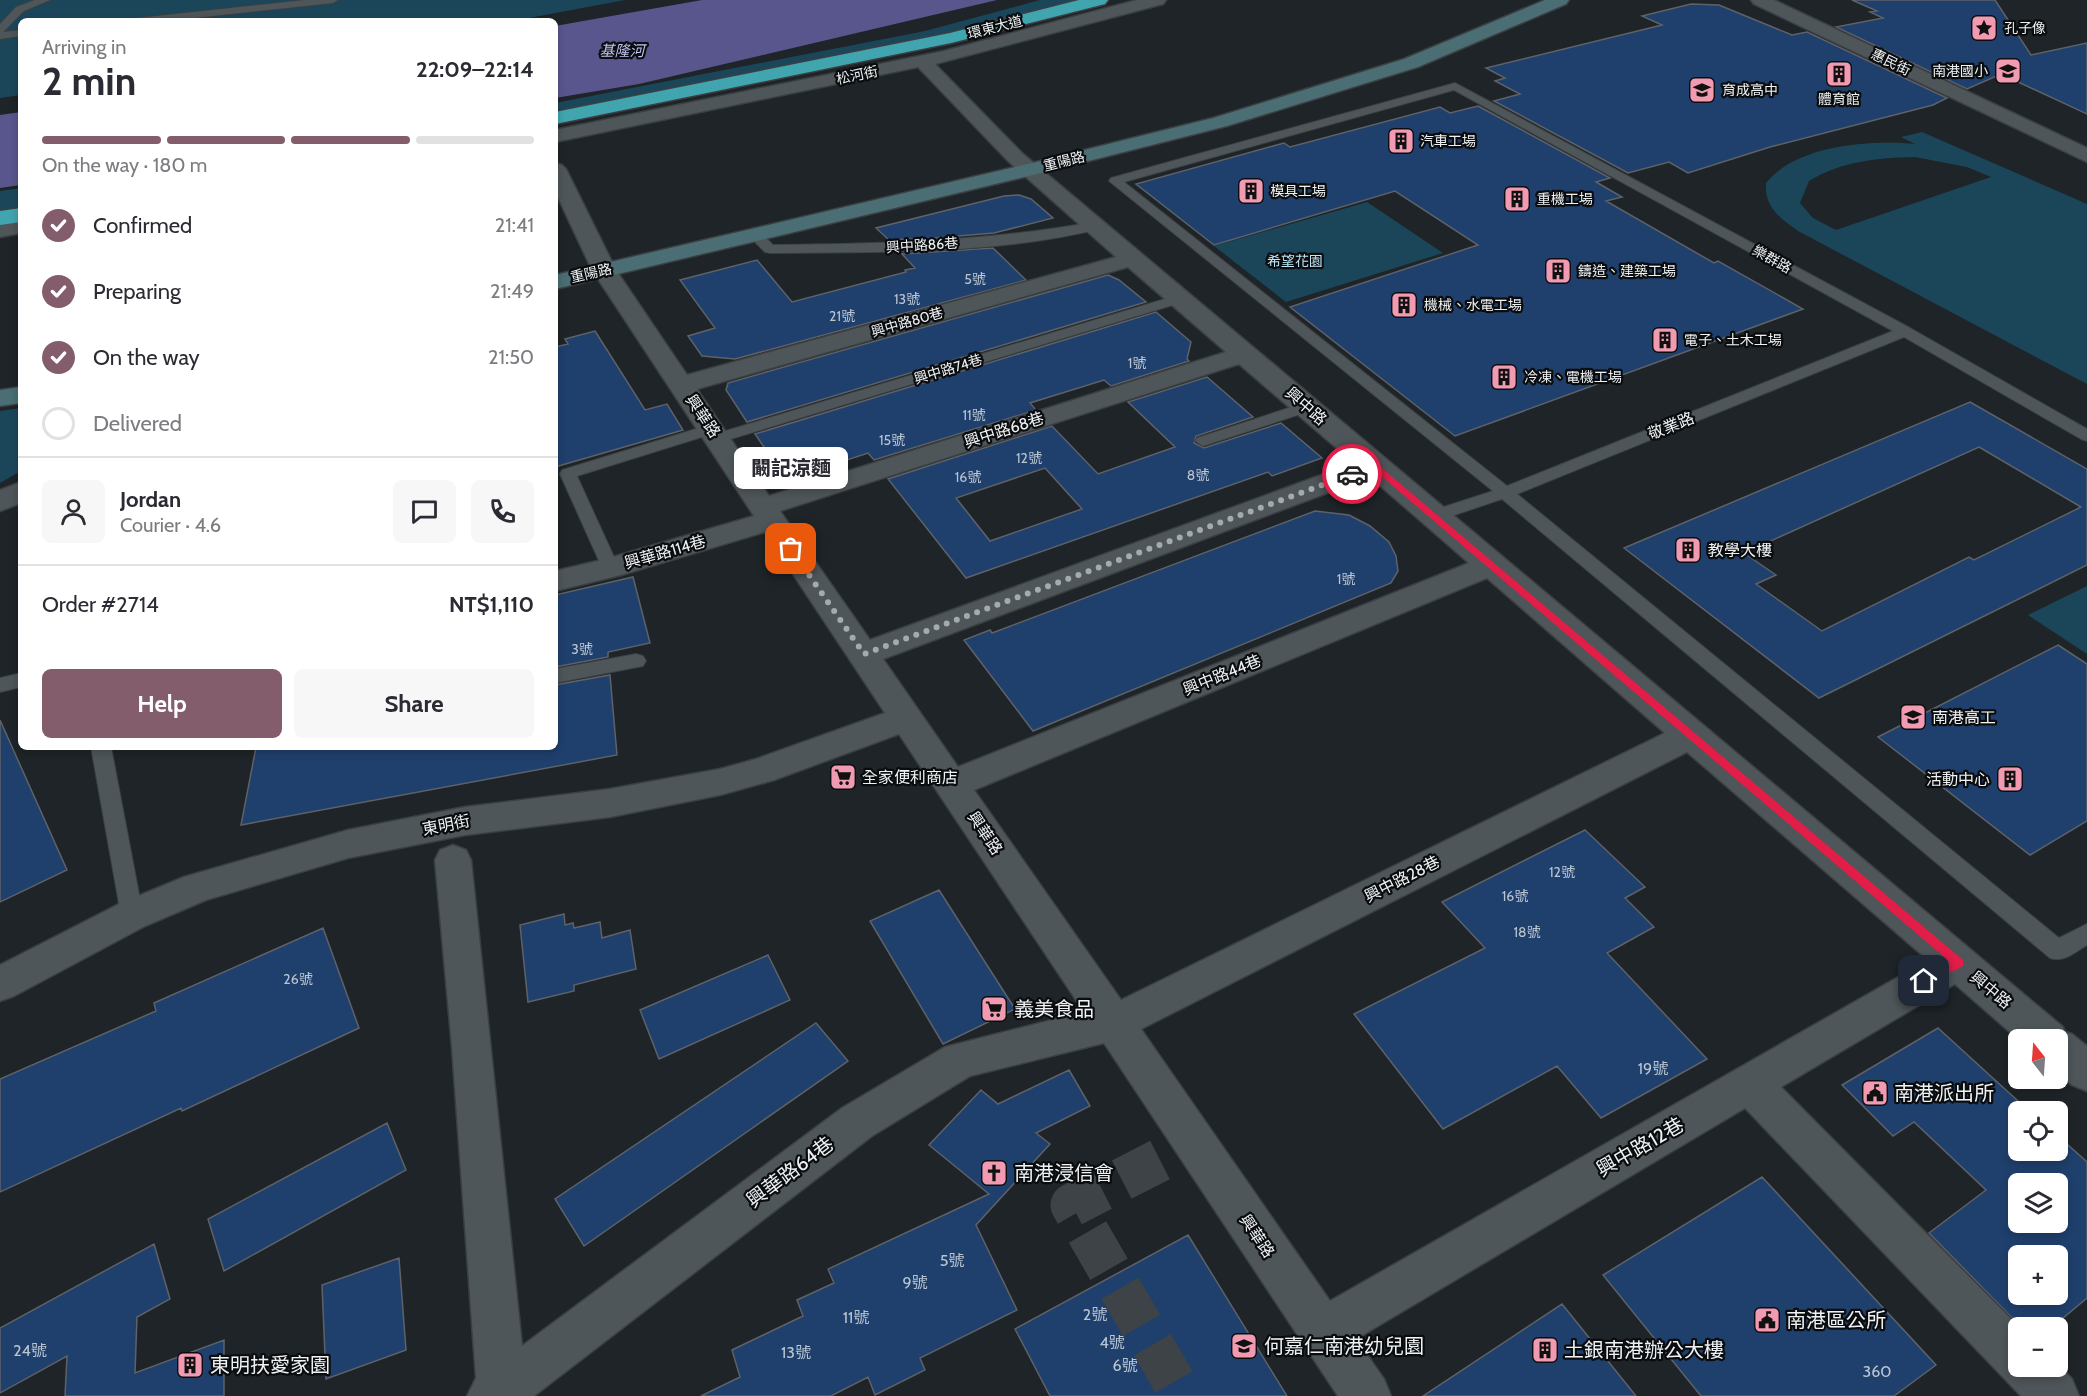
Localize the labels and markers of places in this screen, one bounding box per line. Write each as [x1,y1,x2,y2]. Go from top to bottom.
place icon: 孔子像 [1969,13,1999,43]
place label: 孔子像 [2004,19,2046,37]
school or university icon: 南港國小 [1993,56,2023,86]
building icon: 體育館 [1824,59,1854,89]
place label: 南港國小 [1932,62,1988,80]
school or university icon: 育成高中 [1687,75,1717,105]
place label: 育成高中 [1722,81,1778,99]
place label: 體育館 [1818,90,1860,108]
building icon: 汽車工場 [1386,126,1416,156]
place label: 汽車工場 [1420,132,1476,150]
building icon: 模具工場 [1236,176,1266,206]
place label: 模具工場 [1270,182,1326,200]
building icon: 重機工場 [1502,184,1532,214]
place label: 重機工場 [1537,190,1593,208]
building icon: 鑄造、建築工場 [1543,256,1573,286]
place label: 鑄造、建築工場 [1578,262,1676,280]
building icon: 機械、水電工場 [1389,290,1419,320]
place label: 機械、水電工場 [1424,296,1522,314]
building icon: 電子、土木工場 [1650,325,1680,355]
place label: 電子、土木工場 [1684,331,1782,349]
building icon: 冷凍、電機工場 [1489,362,1519,392]
place label: 冷凍、電機工場 [1524,368,1622,386]
callout: 闞記涼麵 [734,447,848,489]
pin [765,523,816,574]
building icon: 教學大樓 [1673,535,1703,565]
place label: 教學大樓 [1708,541,1772,560]
school or university icon: 南港高工 [1898,702,1928,732]
place label: 南港高工 [1932,708,1996,727]
supermarket icon: 全家便利商店 [828,762,858,792]
building icon: 活動中心 [1995,764,2025,794]
place label: 全家便利商店 [862,768,958,787]
place label: 活動中心 [1926,770,1990,789]
pin [1898,955,1949,1006]
supermarket icon: 義美食品 [979,994,1009,1024]
place label: 義美食品 [1014,997,1094,1021]
public building icon: 南港派出所 [1860,1078,1890,1108]
place label: 南港派出所 [1894,1081,1994,1105]
church icon: 南港浸信會 [979,1158,1009,1188]
place label: 南港浸信會 [1014,1161,1114,1185]
public building icon: 南港區公所 [1752,1305,1782,1335]
place label: 南港區公所 [1786,1308,1886,1332]
school or university icon: 何嘉仁南港幼兒園 [1229,1331,1259,1361]
place label: 何嘉仁南港幼兒園 [1264,1334,1424,1358]
building icon: 土銀南港辦公大樓 [1530,1335,1560,1365]
place label: 土銀南港辦公大樓 [1564,1338,1724,1362]
building icon: 東明扶愛家園 [175,1350,205,1380]
place label: 東明扶愛家園 [210,1353,330,1377]

